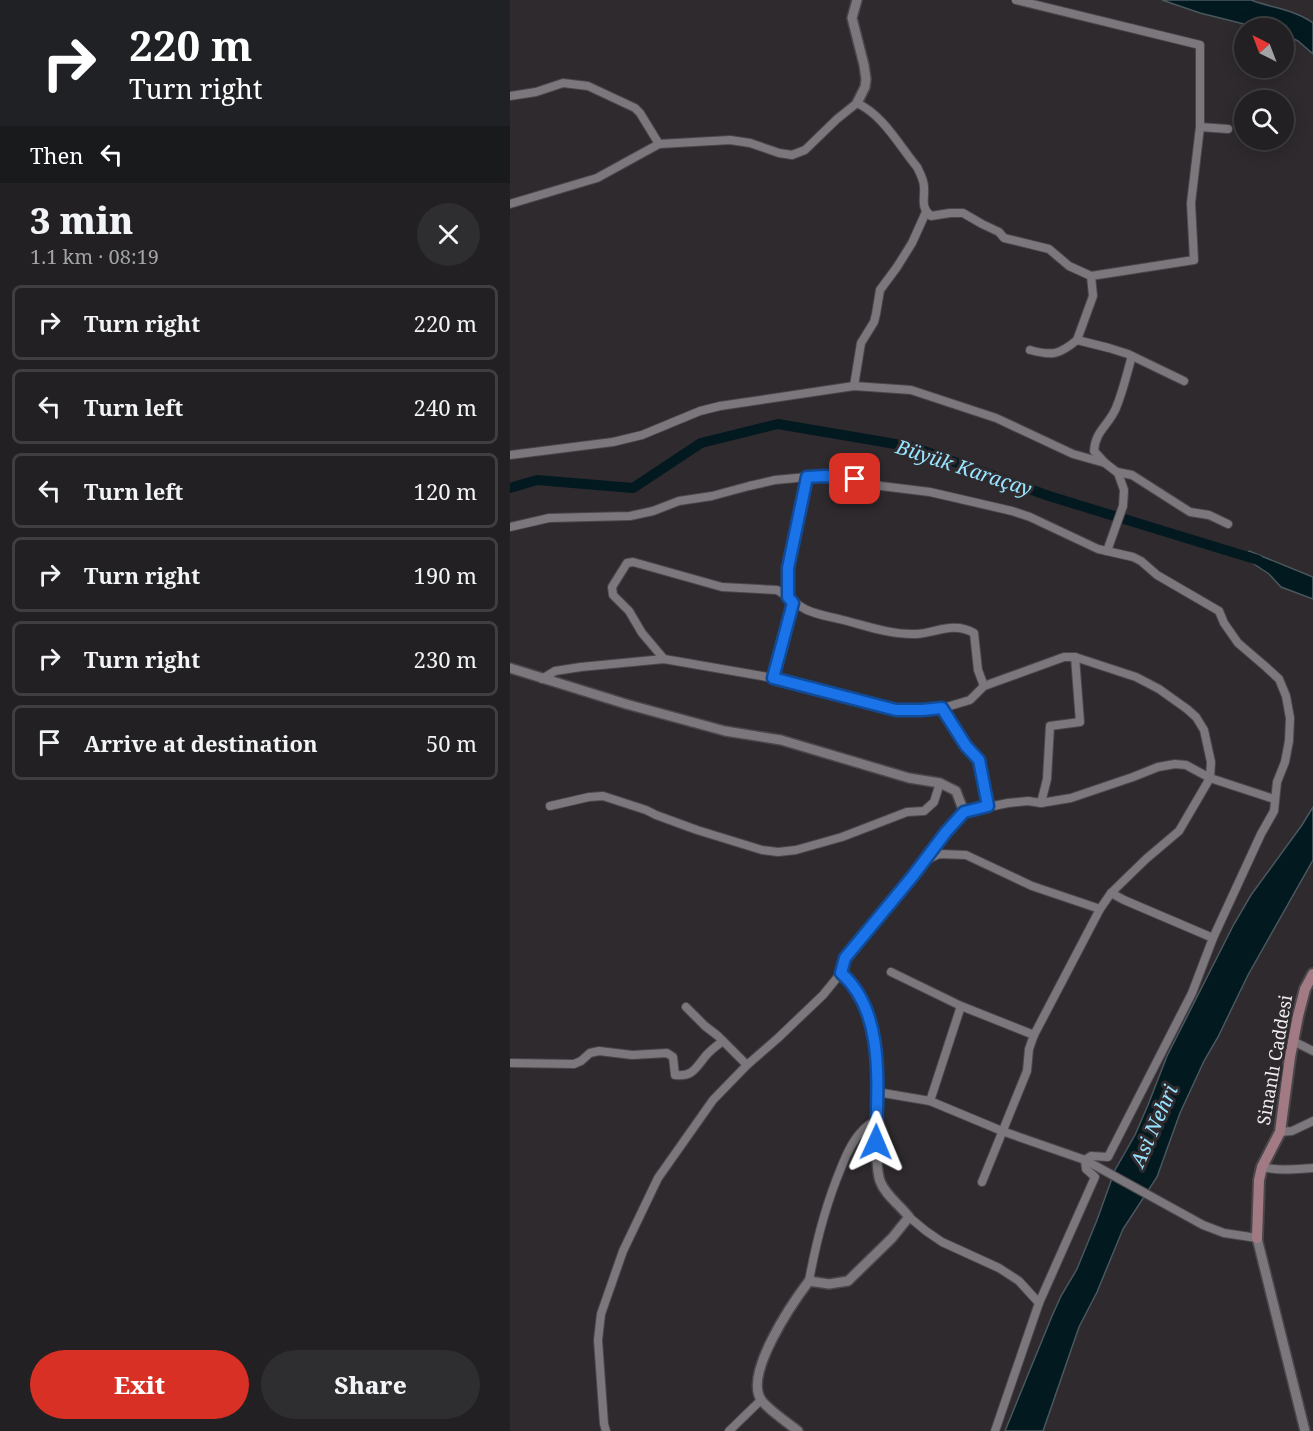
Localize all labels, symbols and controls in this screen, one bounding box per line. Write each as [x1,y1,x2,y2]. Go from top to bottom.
text: 220 m [129,16,253,73]
north arrow [1234,18,1294,78]
map controls [1234,18,1294,150]
icon: right [30,24,108,102]
text: Turn right [129,70,262,107]
button: search [1234,90,1294,150]
icon: left [95,138,128,171]
text: Then [30,140,83,170]
text: 3 min [30,196,133,245]
button: close [417,203,480,266]
text: 1.1 km · 08:19 [30,243,159,270]
icon: right [33,306,66,339]
text: Turn right [84,308,200,338]
text: 220 m [414,308,477,338]
icon: left [33,390,66,423]
text: Turn left [84,392,183,422]
text: 240 m [414,392,477,422]
water label: Büyük Karaçay [892,433,1036,502]
pin [829,453,880,504]
icon: arrive [838,462,871,495]
icon: left [33,474,66,507]
text: Turn left [84,476,183,506]
text: 120 m [414,476,477,506]
icon: right [33,558,66,591]
text: Turn right [84,560,200,590]
text: 190 m [414,560,477,590]
icon: right [33,642,66,675]
text: Turn right [84,644,200,674]
text: 230 m [414,644,477,674]
icon: arrive [33,726,66,759]
text: Arrive at destination [84,728,318,758]
text: 50 m [426,728,477,758]
street label: Sinanlı Caddesi [1251,993,1297,1127]
water label: Asi Nehri [1123,1080,1184,1173]
position arrow [844,1110,908,1174]
button: Exit [30,1350,249,1419]
button: Share [261,1350,480,1419]

